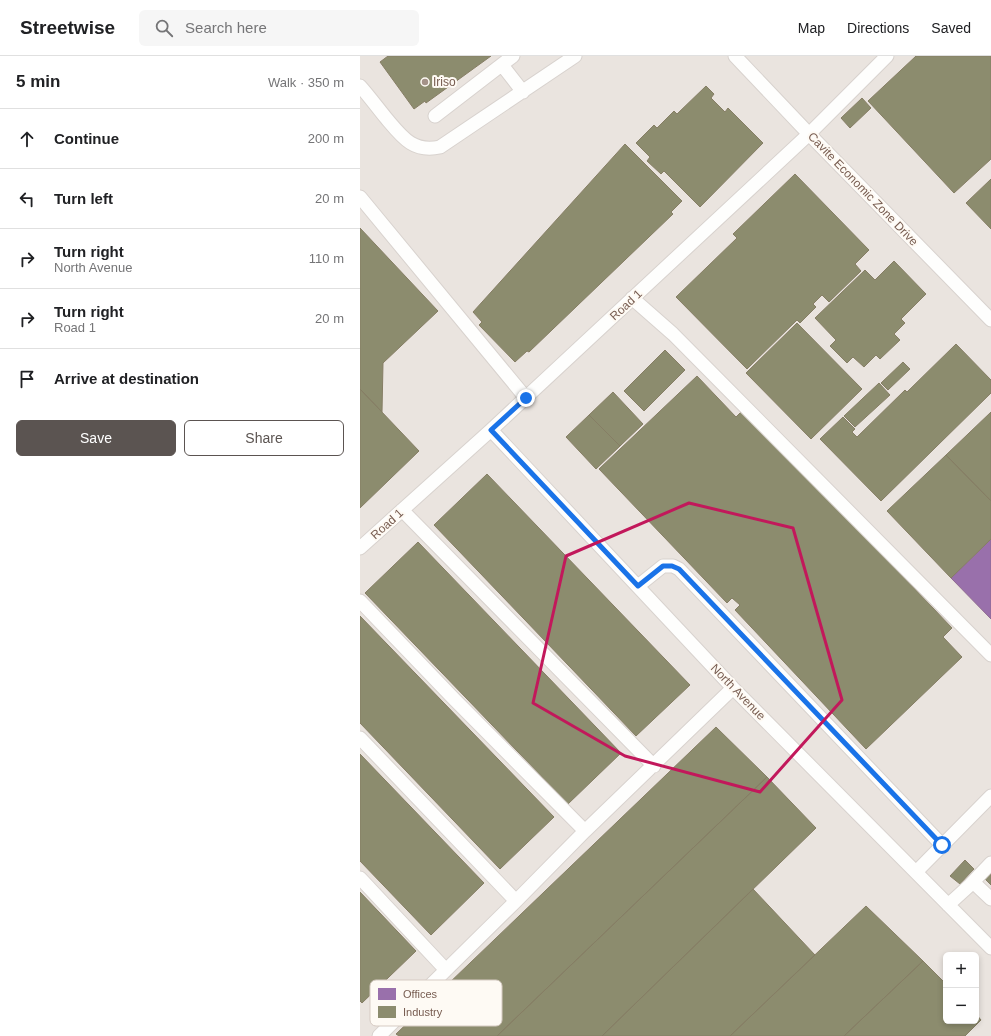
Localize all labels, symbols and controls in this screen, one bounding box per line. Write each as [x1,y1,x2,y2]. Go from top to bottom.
search box [139,10,419,46]
text: Streetwise [20,17,115,38]
icon: search [153,17,175,39]
text: Search here [185,19,267,36]
text: Map [798,20,825,36]
text: Directions [847,20,909,36]
text: Saved [931,20,971,36]
text: 5 min [16,72,60,91]
text: Walk · 350 m [268,75,344,90]
place label: Iriso [433,75,456,89]
marker: Iriso [420,77,430,87]
icon: ahead [16,128,38,150]
street label: Cavite Economic Zone Drive [805,129,921,249]
text: Continue [54,130,119,147]
text: 200 m [308,131,344,146]
icon: left [16,188,38,210]
text: Turn left [54,190,113,207]
text: 20 m [315,191,344,206]
text: Turn right [54,243,124,260]
icon: right [16,248,38,270]
text: 110 m [309,251,344,266]
text: North Avenue [54,260,133,275]
street label: Road 1 [607,286,645,323]
text: Turn right [54,303,124,320]
icon: right [16,308,38,330]
text: 20 m [315,311,344,326]
text: Road 1 [54,320,96,335]
icon: arrive [16,368,38,390]
text: Arrive at destination [54,370,199,387]
route end [517,389,535,407]
button: Save [16,420,176,456]
button: Share [184,420,344,456]
street label: Road 1 [368,506,406,542]
street label: North Avenue [708,661,768,723]
route start [933,836,951,854]
map controls [943,952,979,1024]
button: + [943,952,979,988]
legend [370,980,502,1026]
text: Offices [403,988,438,1000]
button: − [943,988,979,1024]
text: Industry [403,1006,443,1018]

